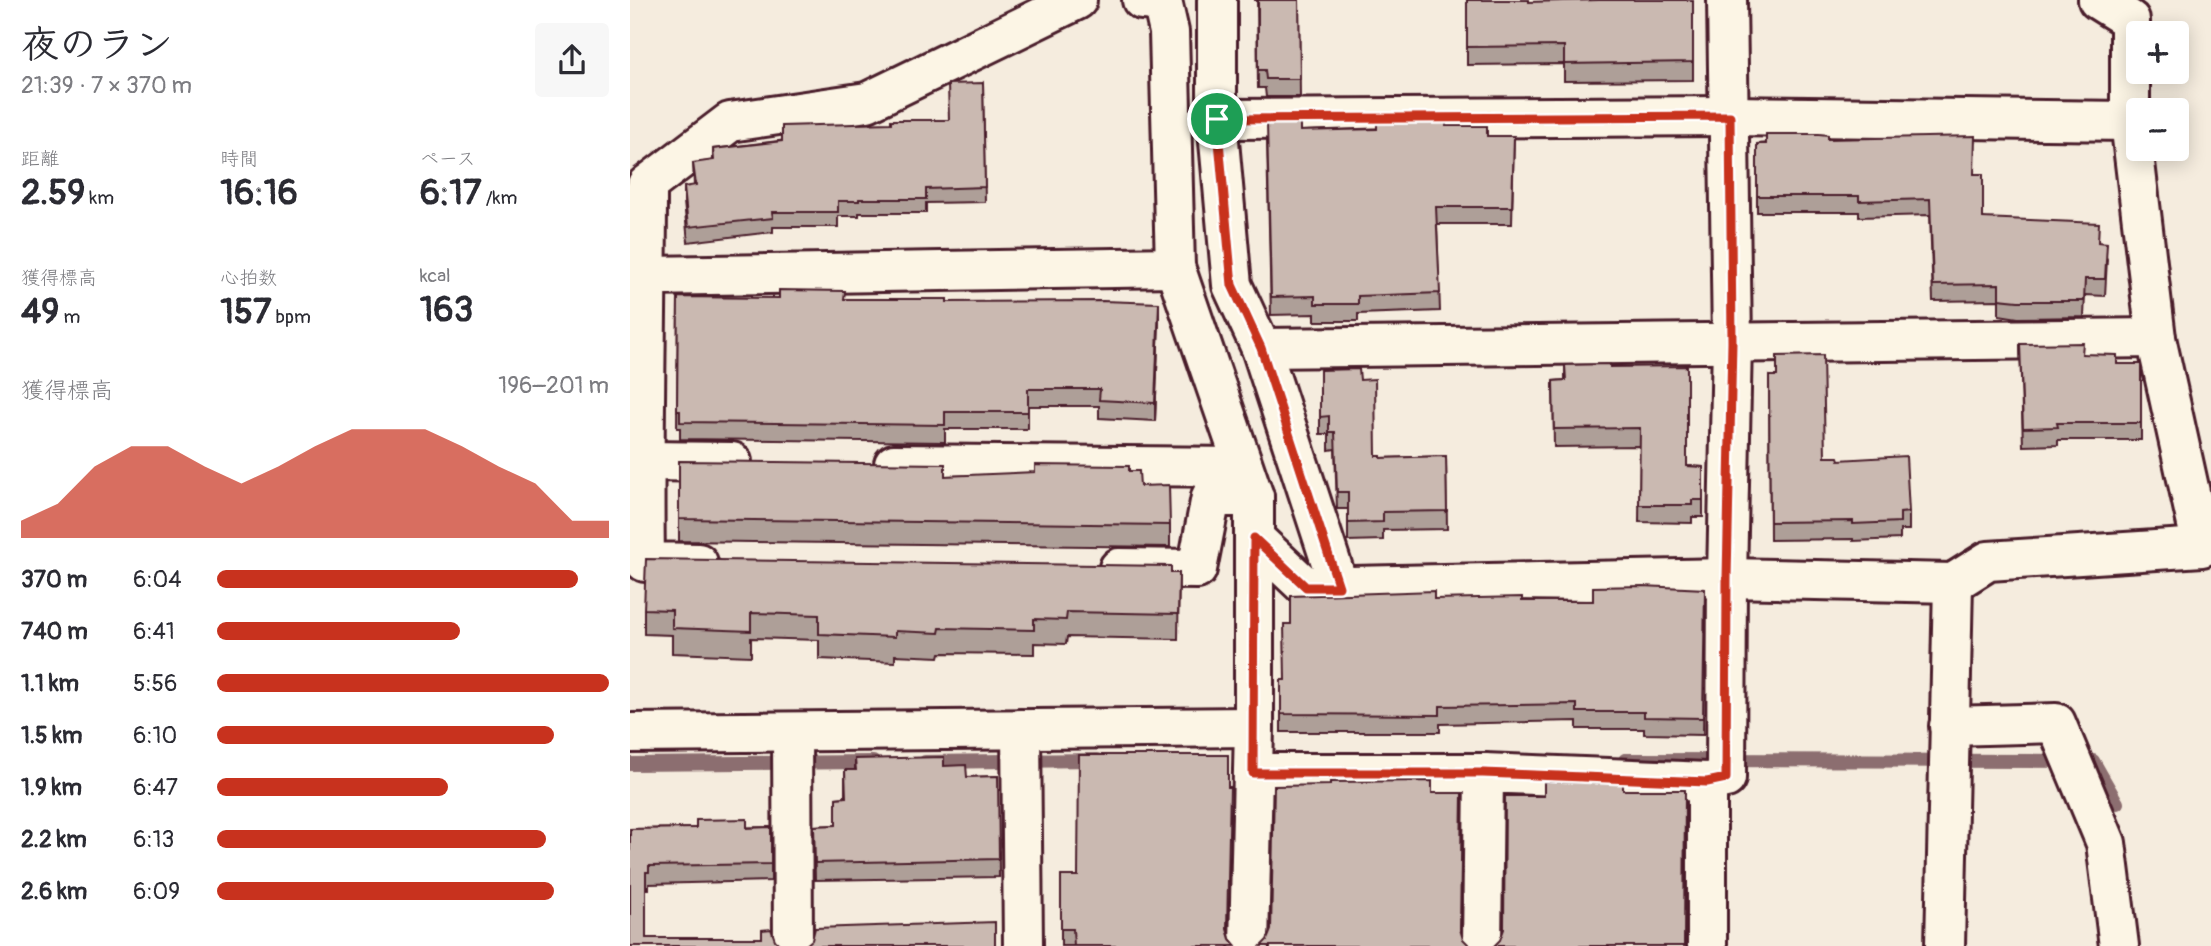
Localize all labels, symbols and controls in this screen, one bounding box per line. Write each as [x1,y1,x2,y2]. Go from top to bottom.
text: 夜のラン [21,21,173,69]
map controls [2126,21,2189,161]
button: + [2126,21,2189,84]
button: share [535,23,609,97]
text: 21:39 · 7 × 370 m [21,71,192,100]
pin [1187,89,1247,149]
button: − [2126,98,2189,161]
icon: arrive [1198,100,1236,138]
text: 距離 [21,147,59,171]
text: 時間 [220,147,258,171]
text: ペース [420,147,476,171]
text: 2.59 [21,171,85,215]
text: 16:16 [220,171,298,215]
text: 6:17 [420,171,482,215]
text: km [85,186,114,210]
text: /km [482,186,517,210]
text: kcal [420,264,451,288]
text: 獲得標高 [21,266,97,290]
text: 心拍数 [220,266,277,290]
text: 163 [420,288,473,332]
text: 49 [21,290,59,334]
text: 157 [220,290,272,334]
text: m [59,305,80,329]
text: bpm [272,305,311,329]
text: 196–201 m [498,371,609,400]
text: 獲得標高 [21,376,113,405]
text: 370 m [21,565,87,594]
text: 6:04 [133,565,182,594]
text: 740 m [21,617,88,646]
text: 6:41 [133,617,175,646]
text: 1.1 km [21,669,79,698]
text: 5:56 [133,669,177,698]
text: 1.5 km [21,721,83,750]
text: 6:10 [133,721,177,750]
text: 1.9 km [21,773,82,802]
text: 6:47 [133,773,178,802]
text: 2.2 km [21,825,87,854]
text: 6:13 [133,825,174,854]
text: 2.6 km [21,877,87,906]
text: 6:09 [133,877,180,906]

